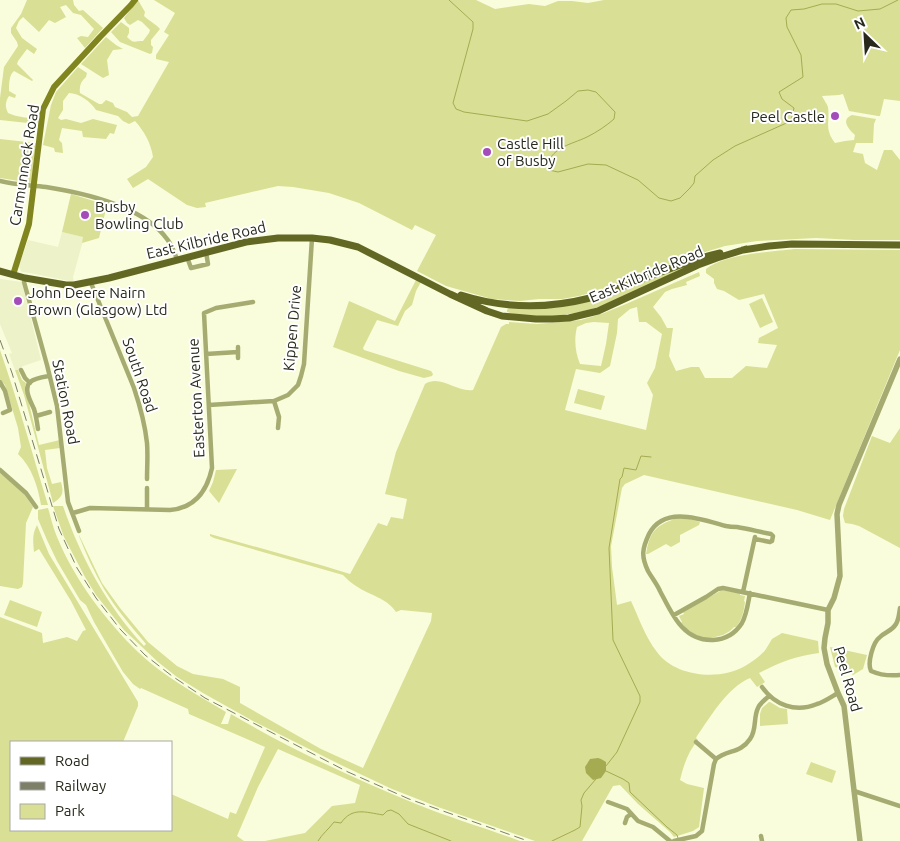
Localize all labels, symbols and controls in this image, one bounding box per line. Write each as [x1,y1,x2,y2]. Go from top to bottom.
north arrow [840,10,890,60]
text: N [851,14,868,33]
street label: Carmunnock Road [6,103,42,227]
place label: Peel Castle [751,108,825,125]
marker: Peel Castle [829,110,841,122]
place label: Castle Hill of Busby [497,135,564,169]
marker: Castle Hill of Busby [481,146,493,158]
place label: Busby Bowling Club [95,198,184,232]
marker: Busby Bowling Club [79,209,91,221]
street label: East Kilbride Road [145,218,267,262]
street label: East Kilbride Road [586,242,706,306]
place label: John Deere Nairn Brown (Glasgow) Ltd [28,284,168,318]
street label: Kippen Drive [280,284,304,372]
marker: John Deere Nairn Brown (Glasgow) Ltd [12,295,24,307]
street label: South Road [119,336,161,414]
street label: Easterton Avenue [184,338,208,458]
street label: Station Road [49,358,83,446]
street label: Peel Road [831,644,865,714]
legend [10,741,172,831]
text: Road [55,752,90,769]
text: Railway [55,777,106,794]
text: Park [55,802,85,819]

